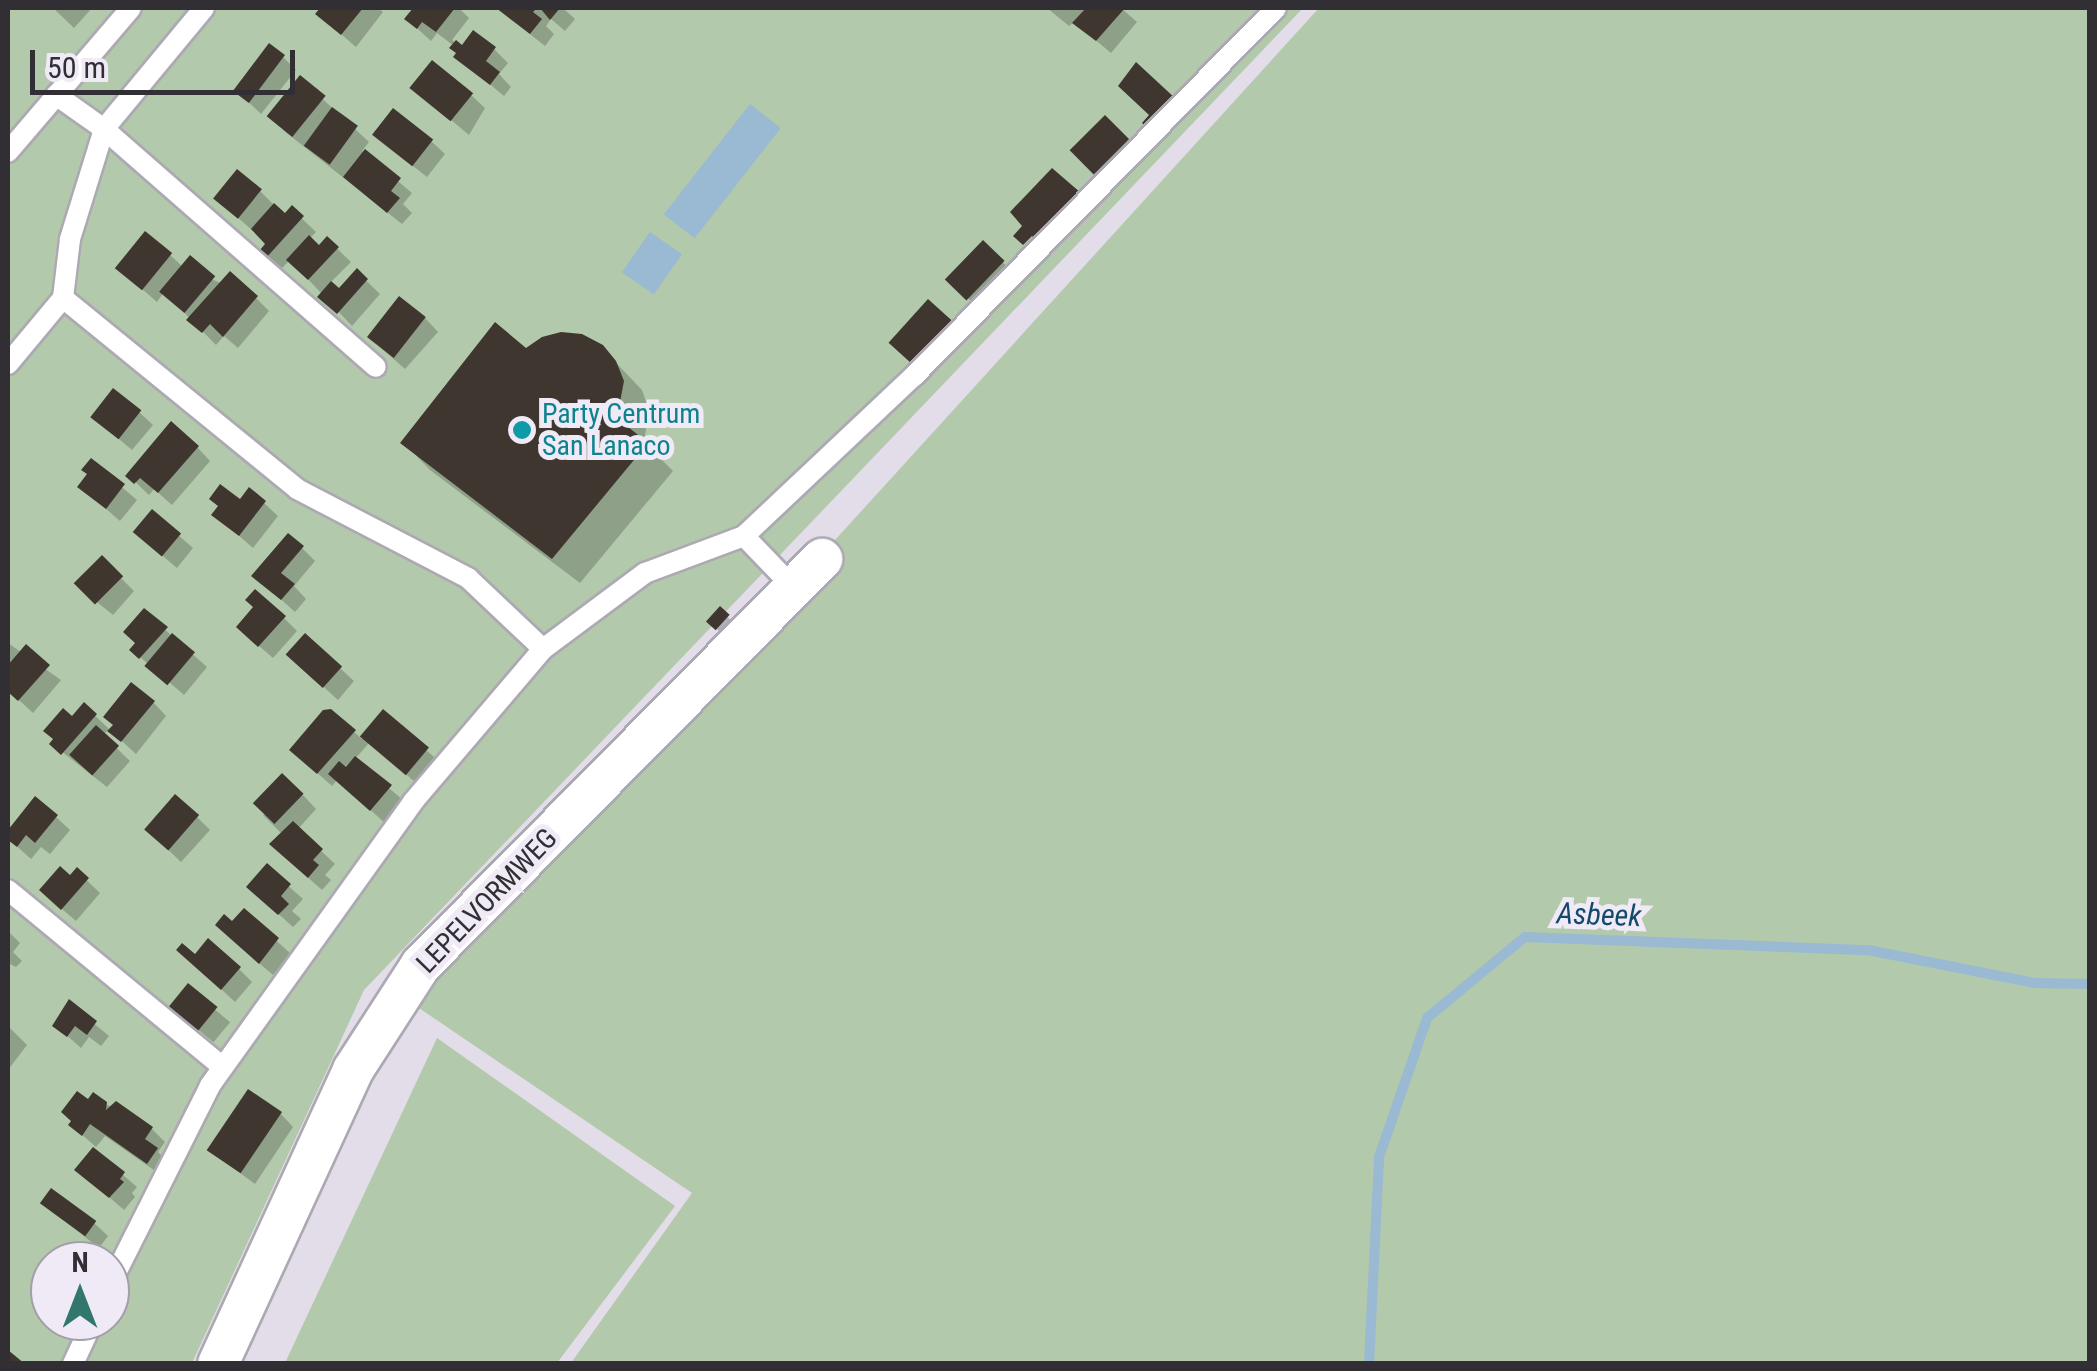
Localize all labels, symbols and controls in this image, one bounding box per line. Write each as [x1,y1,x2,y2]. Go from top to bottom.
scale bar [35,30,300,92]
text: 50 m [47,50,106,85]
place label: Party Centrum San Lanaco [542,397,700,463]
marker: Party Centrum San Lanaco [511,419,533,441]
street label: LEPELVORMWEG [410,822,564,980]
water label: Asbeek [1556,896,1642,934]
north arrow [30,1241,130,1341]
text: N [71,1246,89,1279]

